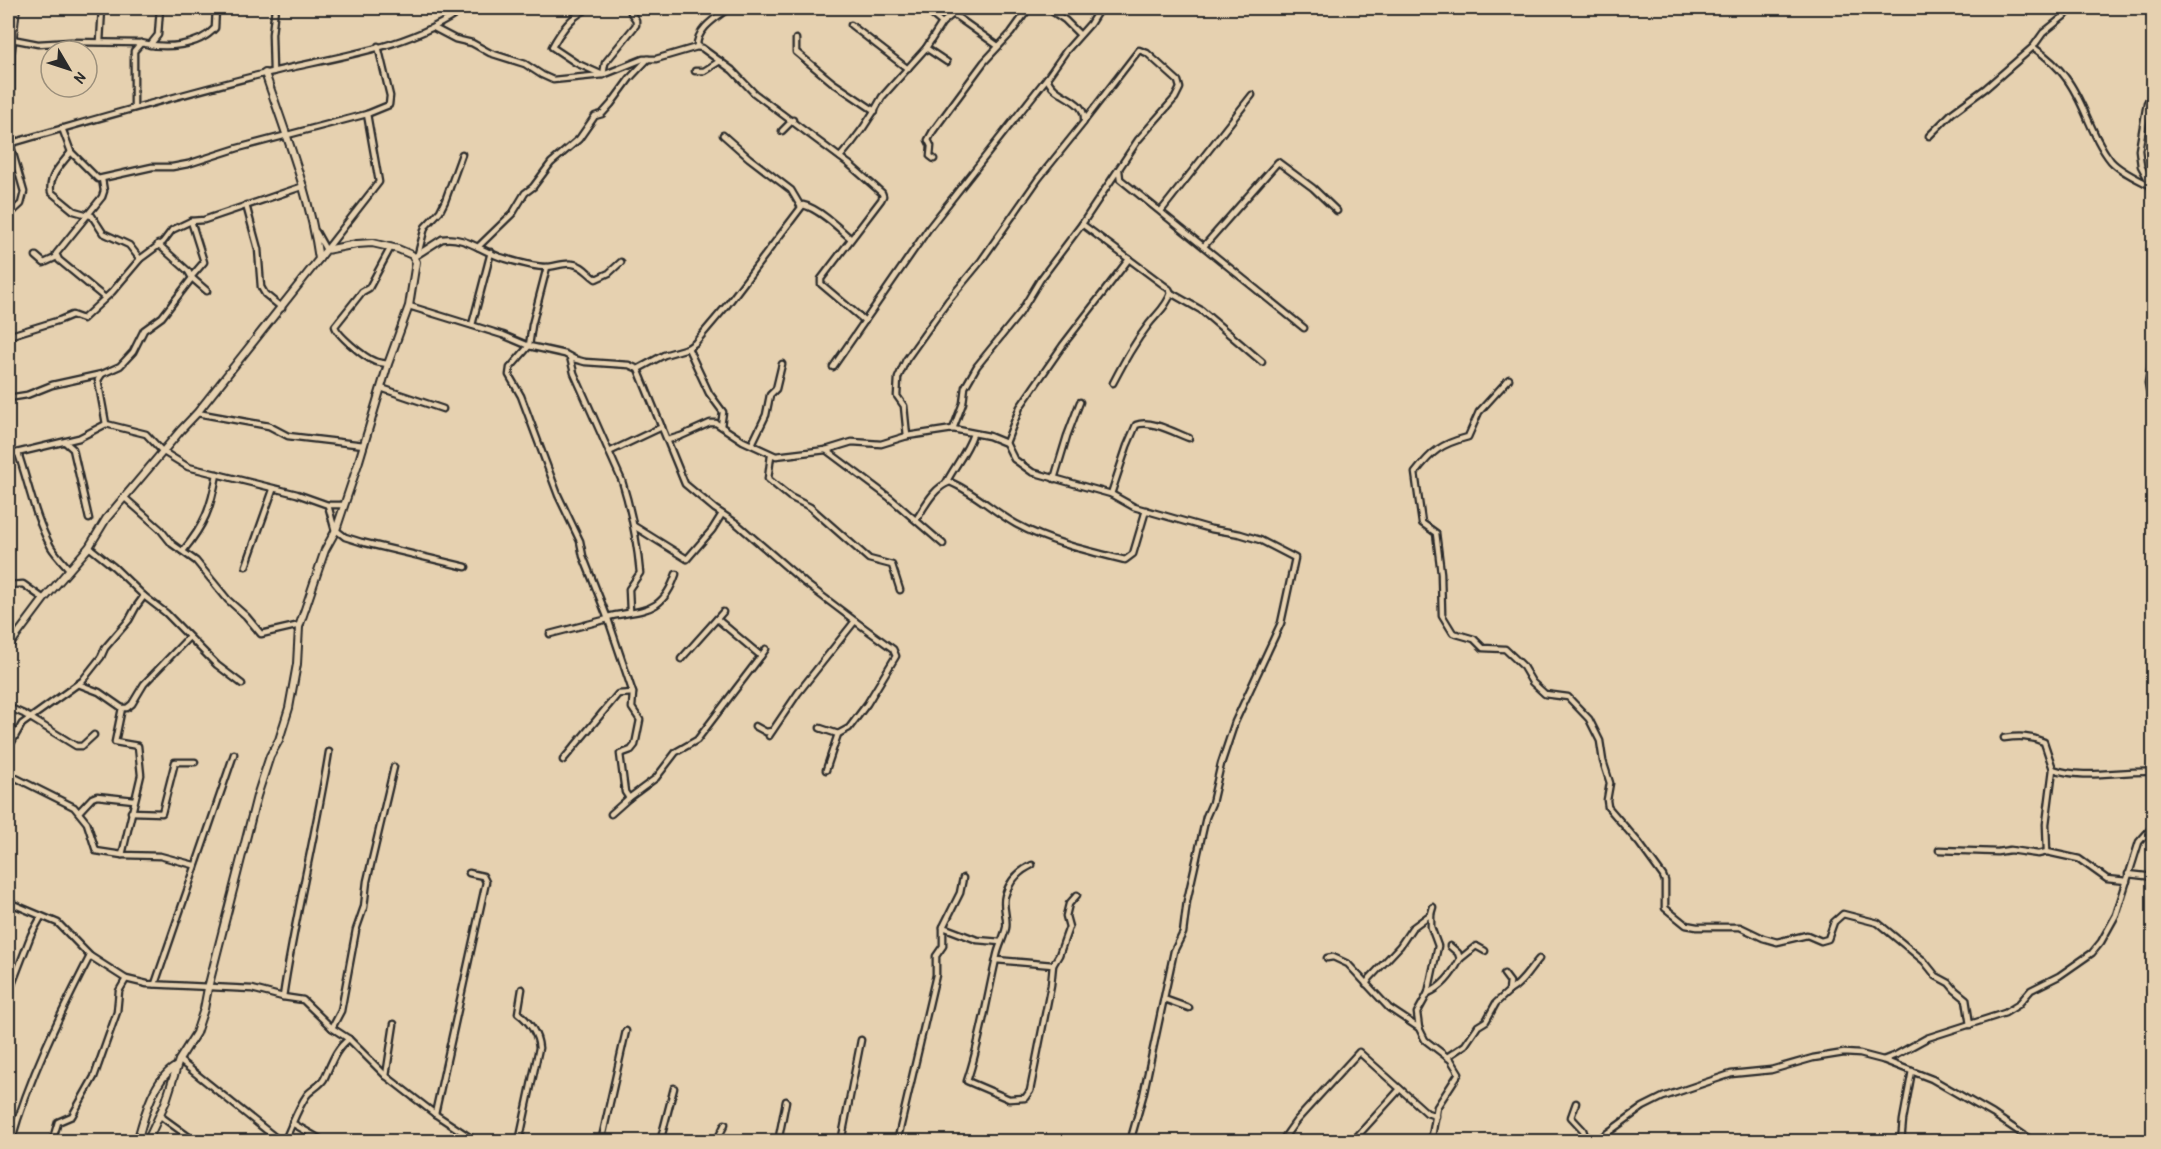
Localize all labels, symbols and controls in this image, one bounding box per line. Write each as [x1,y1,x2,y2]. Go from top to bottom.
north arrow [39,39,99,99]
text: N [69,68,92,89]

